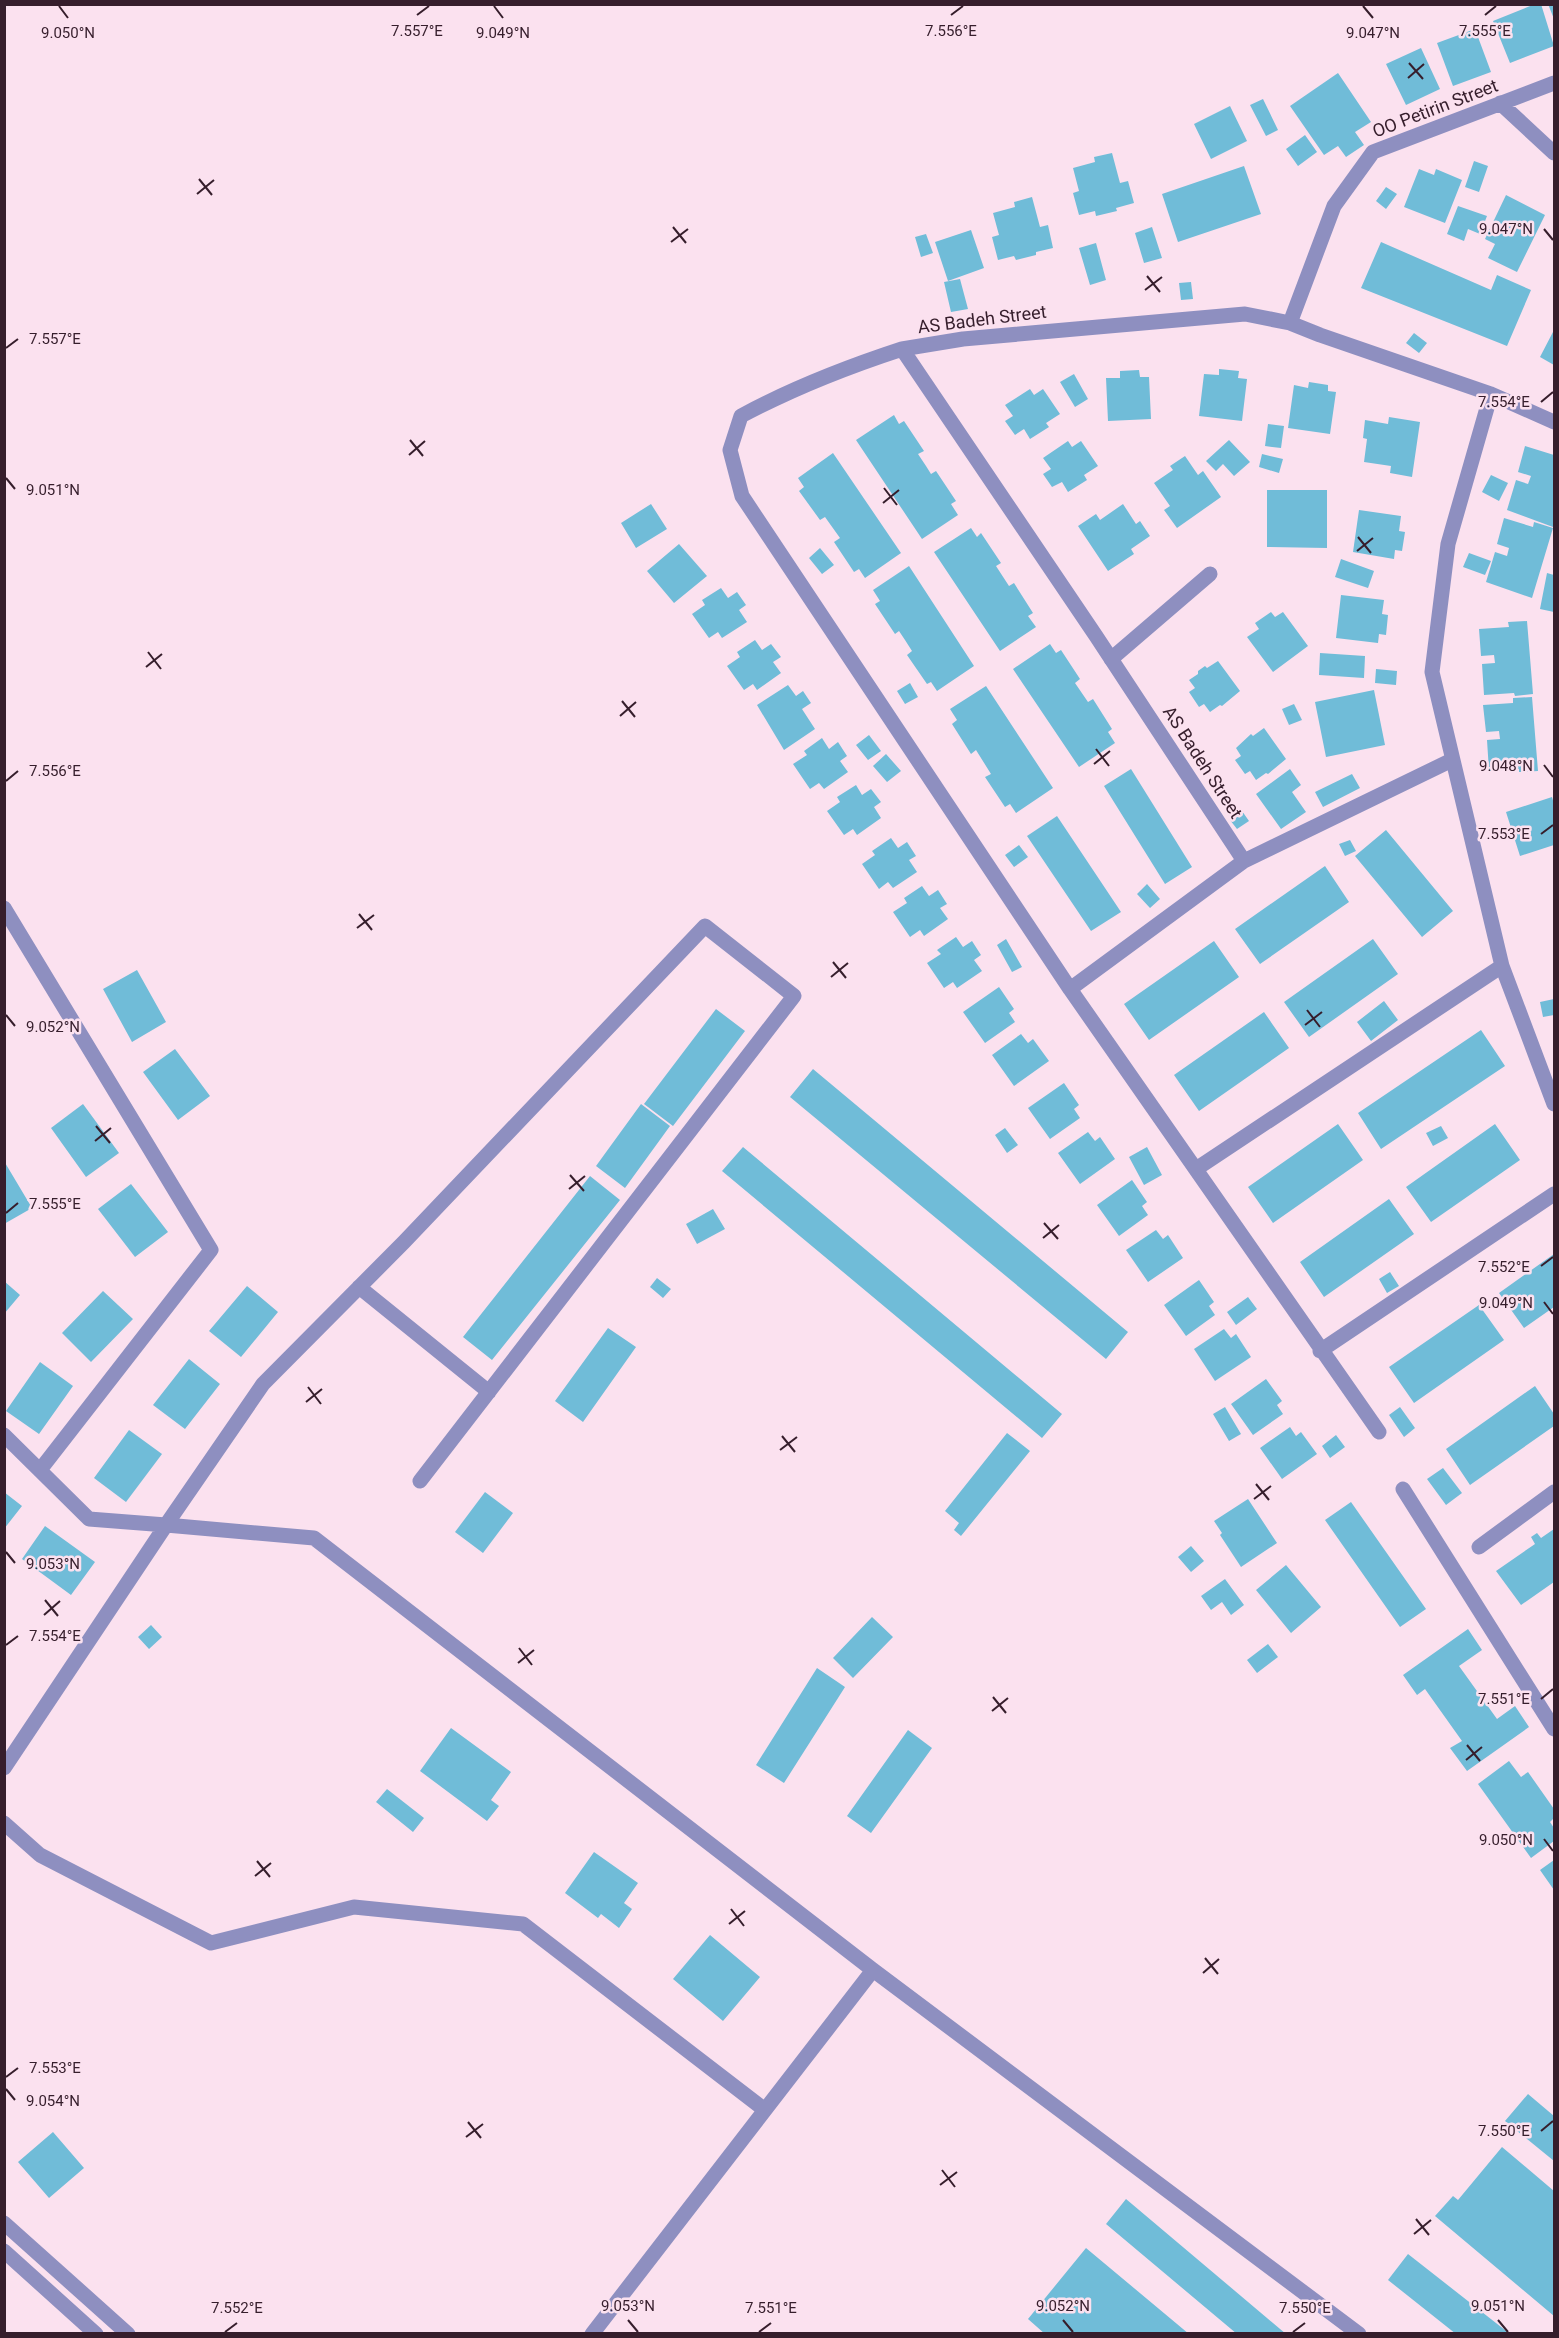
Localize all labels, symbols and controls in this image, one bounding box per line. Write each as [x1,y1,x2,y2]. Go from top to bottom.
text: 7.557°E [391,22,443,40]
text: 7.556°E [925,22,977,40]
text: 7.555°E [1459,22,1511,40]
text: 9.050°N [41,24,95,42]
text: 9.049°N [476,24,530,42]
text: 9.047°N [1346,24,1400,42]
street label: OO Petirin Street [1369,74,1501,142]
text: 9.047°N [1479,220,1533,238]
street label: AS Badeh Street [916,301,1048,337]
text: 7.557°E [29,330,81,348]
text: 7.554°E [1478,393,1530,411]
text: 9.051°N [26,481,80,499]
street label: AS Badeh Street [1159,702,1247,822]
text: 9.048°N [1479,757,1533,775]
text: 7.556°E [29,762,81,780]
text: 7.553°E [1478,825,1530,843]
text: 9.052°N [26,1018,80,1036]
text: 7.555°E [29,1195,81,1213]
text: 7.552°E [1478,1258,1530,1276]
text: 9.049°N [1479,1294,1533,1312]
text: 9.053°N [26,1555,80,1573]
text: 7.554°E [29,1627,81,1645]
text: 7.551°E [1478,1690,1530,1708]
text: 9.050°N [1479,1831,1533,1849]
text: 7.553°E [29,2059,81,2077]
text: 9.054°N [26,2092,80,2110]
text: 7.550°E [1478,2122,1530,2140]
text: 9.053°N [601,2297,655,2315]
text: 9.052°N [1036,2297,1090,2315]
text: 9.051°N [1471,2297,1525,2315]
text: 7.552°E [211,2299,263,2317]
text: 7.551°E [745,2299,797,2317]
text: 7.550°E [1279,2299,1331,2317]

